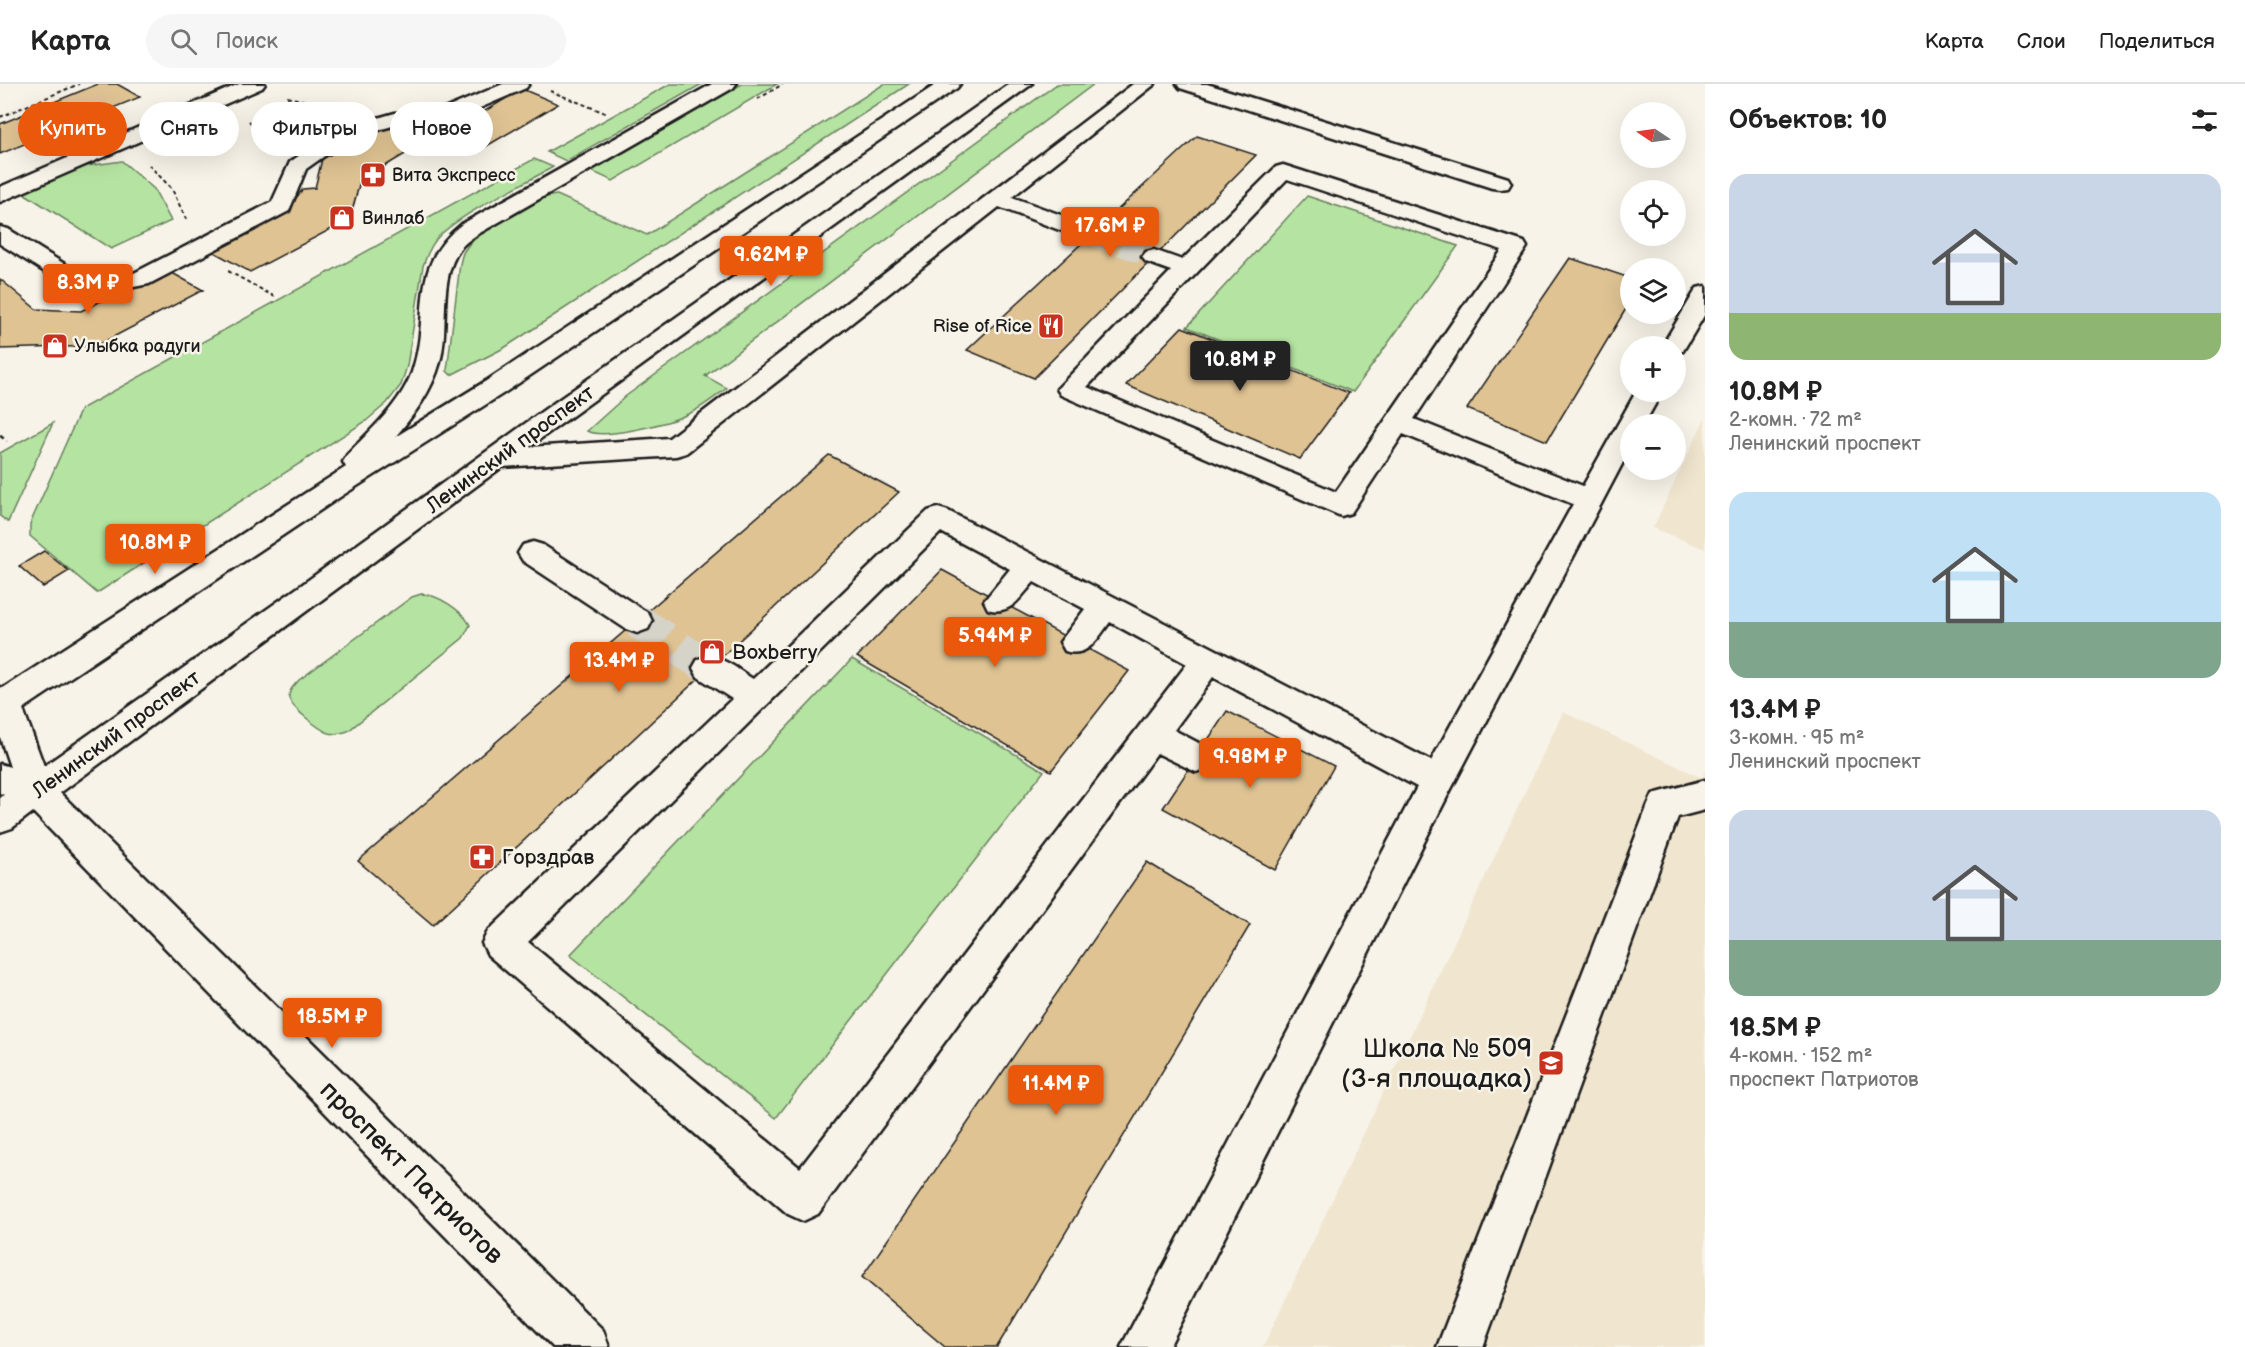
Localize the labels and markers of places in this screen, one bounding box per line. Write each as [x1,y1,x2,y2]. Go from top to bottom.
pharmacy icon: Вита Экспресс [358,160,388,190]
place label: Вита Экспресс [392,165,516,186]
shop icon: Винлаб [327,203,357,233]
pin: 17.6M ₽ [1055,207,1165,258]
place label: Винлаб [362,208,425,229]
pin: 9.62M ₽ [716,236,826,287]
pin: 8.3M ₽ [39,264,137,315]
restaurant icon: Rise of Rice [1036,311,1066,341]
place label: Rise of Rice [933,316,1032,337]
shop icon: Улыбка радуги [40,331,70,361]
place label: Улыбка радуги [74,336,201,357]
pin: 10.8M ₽ [1185,341,1295,392]
pin: 10.8M ₽ [100,524,210,575]
pin: 5.94M ₽ [940,617,1050,668]
shop icon: Boxberry [697,637,727,667]
place label: Boxberry [732,640,818,665]
pin: 13.4M ₽ [564,642,674,693]
pin: 9.98M ₽ [1195,738,1305,789]
pharmacy icon: Горздрав [467,842,497,872]
place label: Горздрав [502,845,594,870]
pin: 18.5M ₽ [277,998,387,1049]
place label: Школа № 509 (3-я площадка) [1341,1034,1532,1095]
school or university icon: Школа № 509 (3-я площадка) [1536,1048,1566,1078]
pin: 11.4M ₽ [1001,1065,1111,1116]

